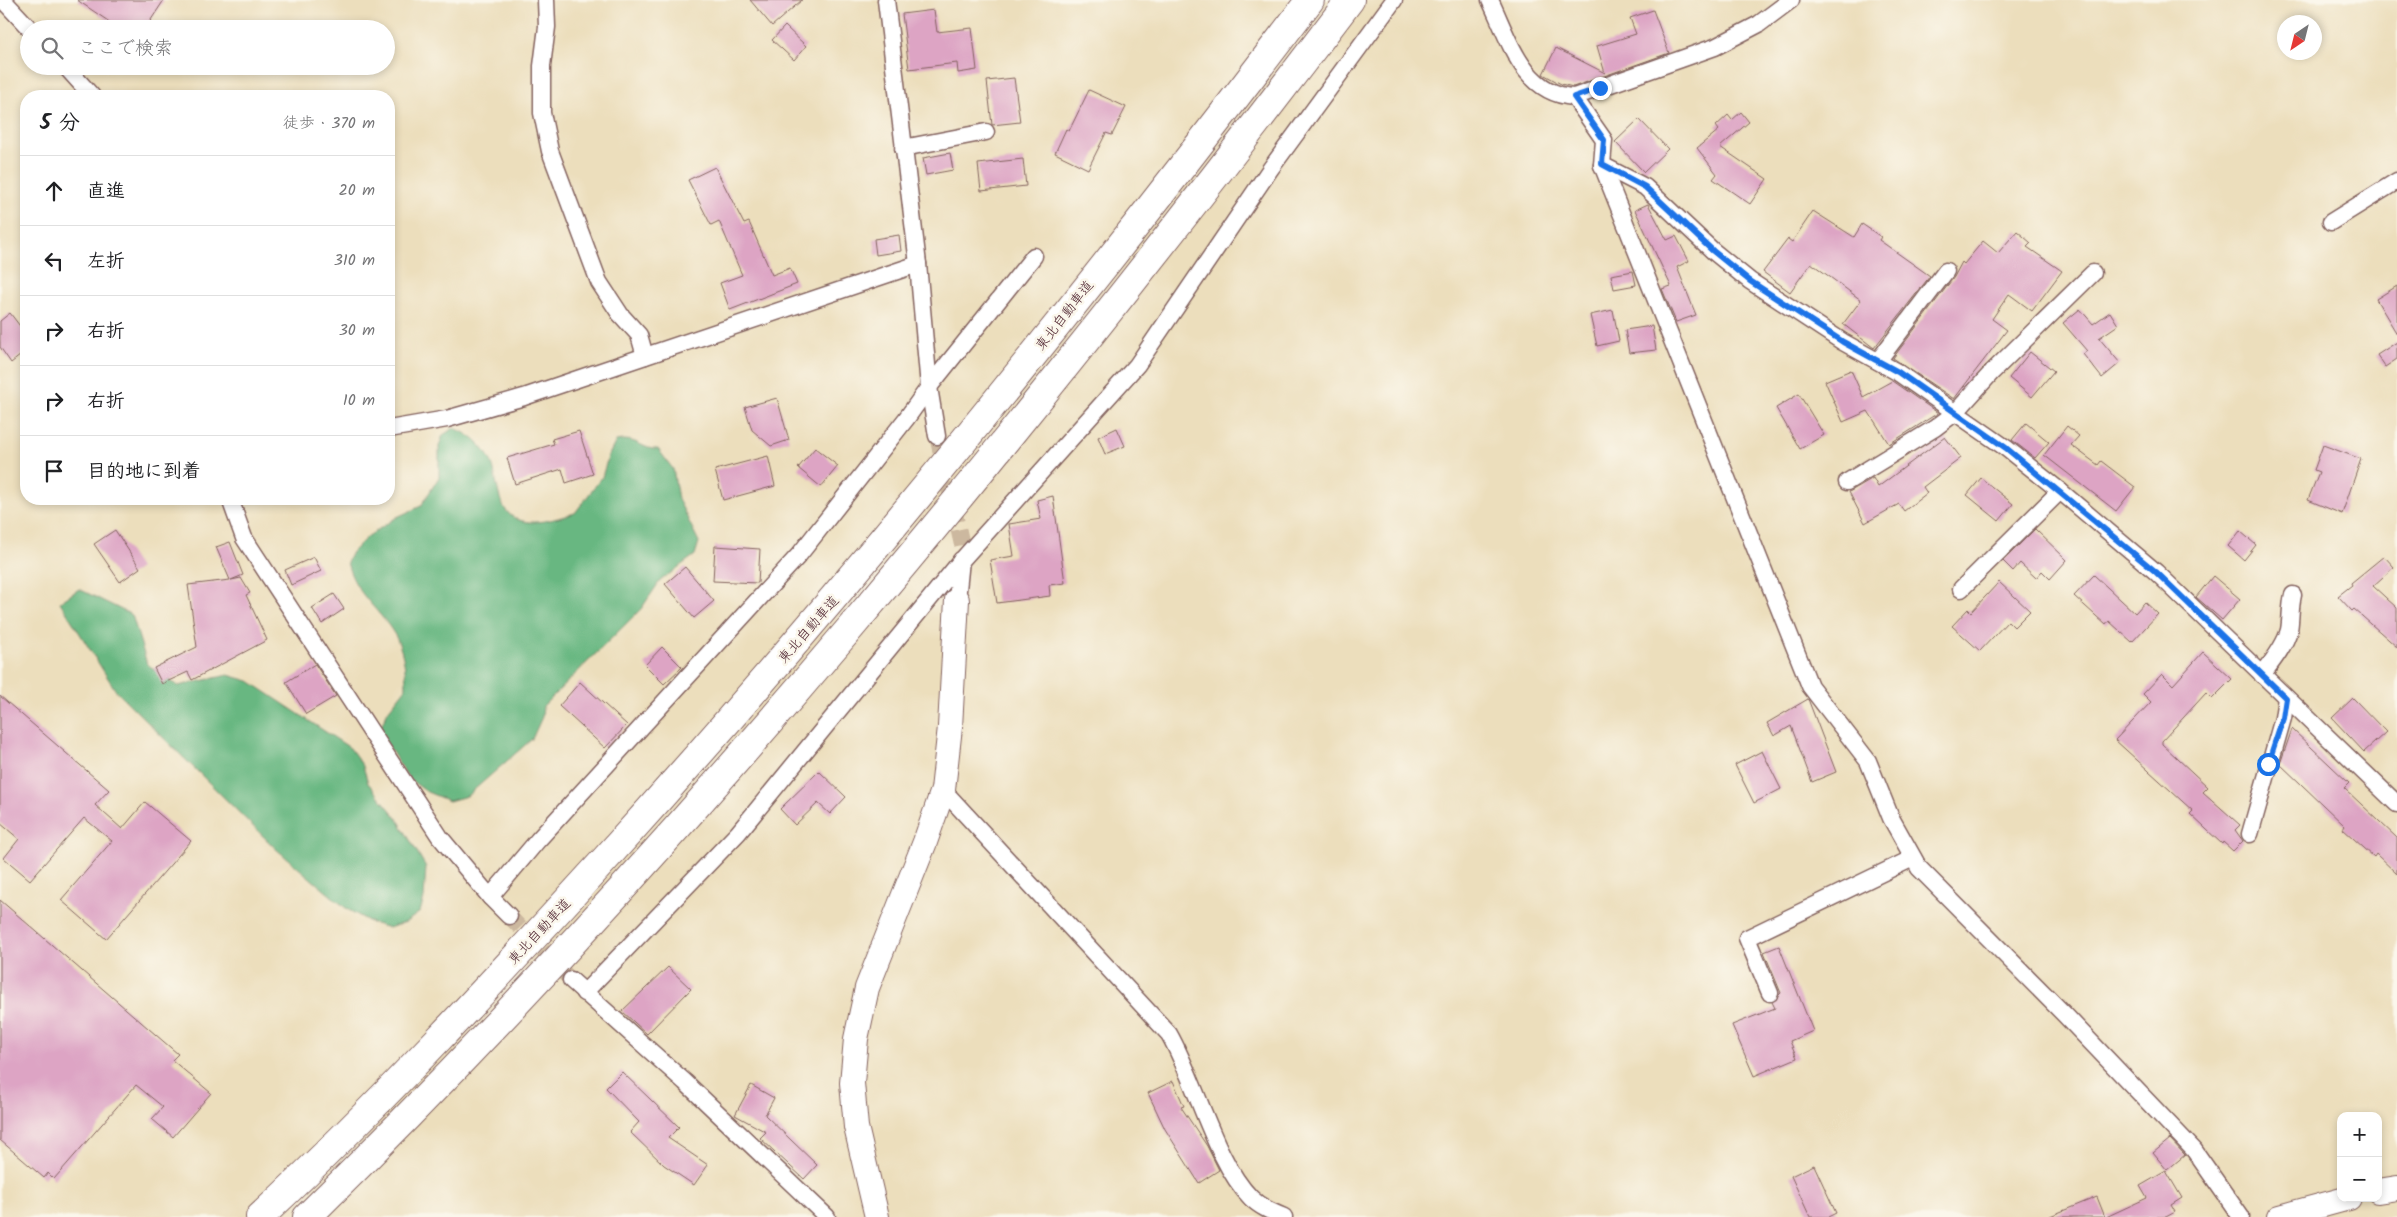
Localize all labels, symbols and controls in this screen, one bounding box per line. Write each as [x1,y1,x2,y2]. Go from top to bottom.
north arrow [2277,15,2322,60]
search box [20,20,395,75]
icon: search [38,34,66,62]
text: ここで検索 [78,34,173,64]
route end [1589,77,1612,100]
text: 5 分 [40,107,80,140]
text: 徒歩 · 370 m [283,111,375,136]
icon: ahead [40,177,68,205]
text: 直進 [87,177,125,207]
text: 20 m [339,178,375,203]
icon: left [40,247,68,275]
text: 左折 [87,247,125,277]
text: 310 m [334,248,375,273]
street label: 東北自動車道 [1030,276,1099,355]
icon: right [40,317,68,345]
text: 右折 [87,317,125,347]
text: 30 m [339,318,375,343]
icon: right [40,387,68,415]
text: 右折 [87,387,125,417]
text: 10 m [343,388,375,413]
icon: arrive [40,457,68,485]
text: 目的地に到着 [87,457,201,487]
street label: 東北自動車道 [773,591,845,669]
route start [2257,753,2280,776]
street label: 東北自動車道 [503,893,576,970]
map controls [2337,1112,2382,1202]
button: + [2337,1112,2382,1157]
button: − [2337,1157,2382,1202]

